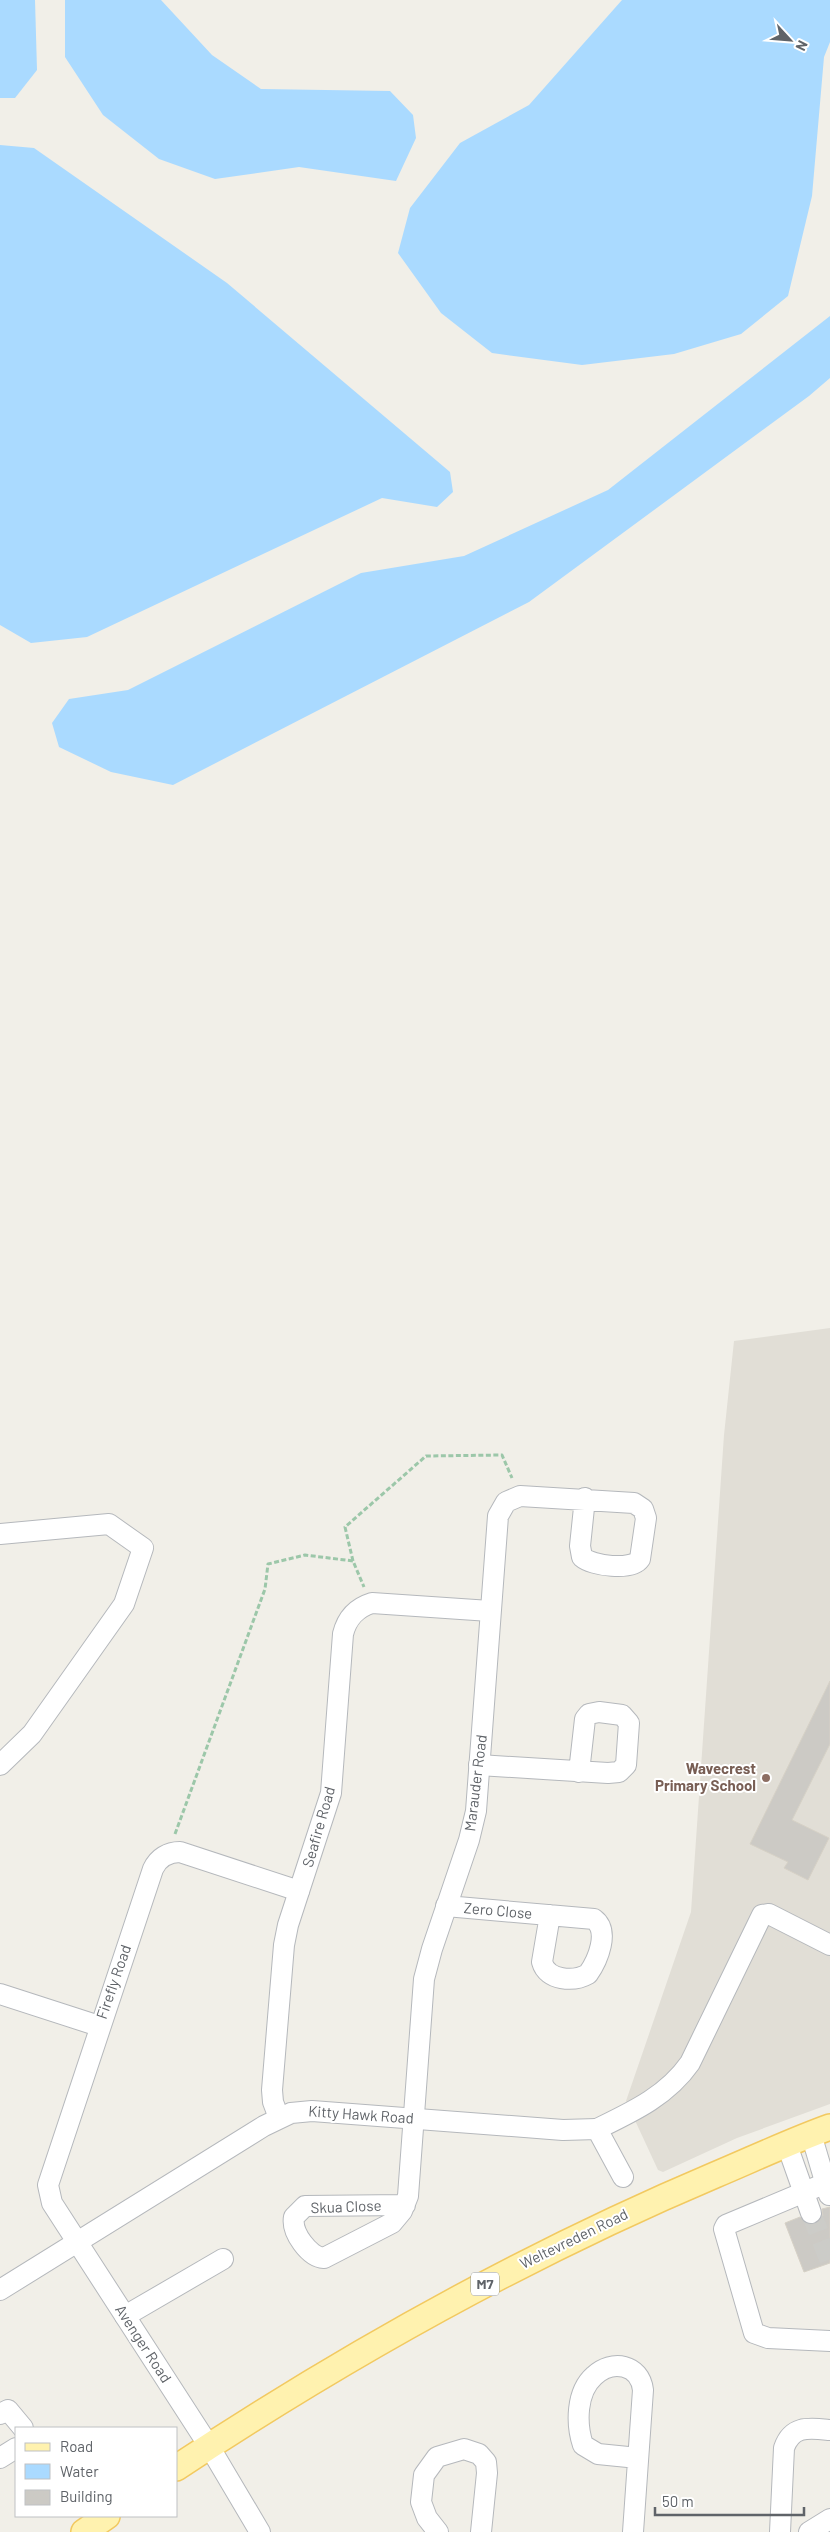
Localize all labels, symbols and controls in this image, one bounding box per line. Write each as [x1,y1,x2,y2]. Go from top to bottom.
north arrow [765,15,815,65]
text: N [792,38,812,54]
street label: Marauder Road [460,1733,490,1832]
place label: Wavecrest Primary School [655,1759,756,1794]
marker: Wavecrest Primary School [760,1772,772,1784]
street label: Seafire Road [298,1784,338,1869]
street label: Zero Close [463,1898,533,1922]
street label: Firefly Road [92,1942,134,2021]
street label: Kitty Hawk Road [308,2101,414,2127]
street label: Skua Close [310,2196,382,2216]
street label: Weltevreden Road [517,2204,630,2272]
road number: M7 [471,2272,499,2296]
street label: Avenger Road [112,2301,176,2386]
legend [15,2427,178,2517]
text: Road [60,2437,93,2455]
text: Water [60,2462,99,2480]
scale bar [655,2484,804,2516]
text: Building [60,2487,113,2505]
text: 50 m [662,2492,694,2510]

